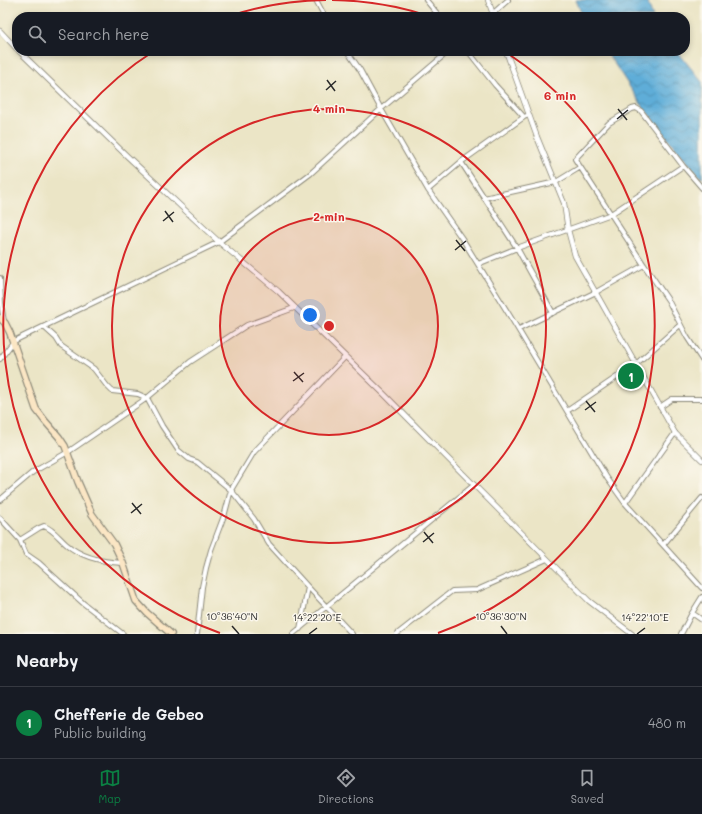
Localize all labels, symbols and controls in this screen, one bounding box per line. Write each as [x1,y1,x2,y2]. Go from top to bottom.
search box [12,12,690,56]
icon: search [26,23,48,45]
text: Search here [58,24,149,44]
text: 6 min [544,87,576,103]
text: 4 min [313,100,345,116]
text: 2 min [313,208,345,224]
your location [300,305,320,325]
centre of rings [322,319,336,333]
pin: 1 [618,361,644,391]
text: 10°36'40"N [206,609,258,623]
text: 10°36'30"N [475,609,527,623]
text: 14°22'20"E [293,610,342,624]
text: 14°22'10"E [621,610,669,624]
text: Nearby [16,649,78,671]
text: Chefferie de Gebeo [54,704,204,724]
text: 1 [26,714,32,731]
text: 480 m [648,714,686,731]
text: Public building [54,724,146,741]
tab: Map [99,767,121,806]
tab: Directions [318,767,374,806]
tab: Saved [571,767,603,806]

